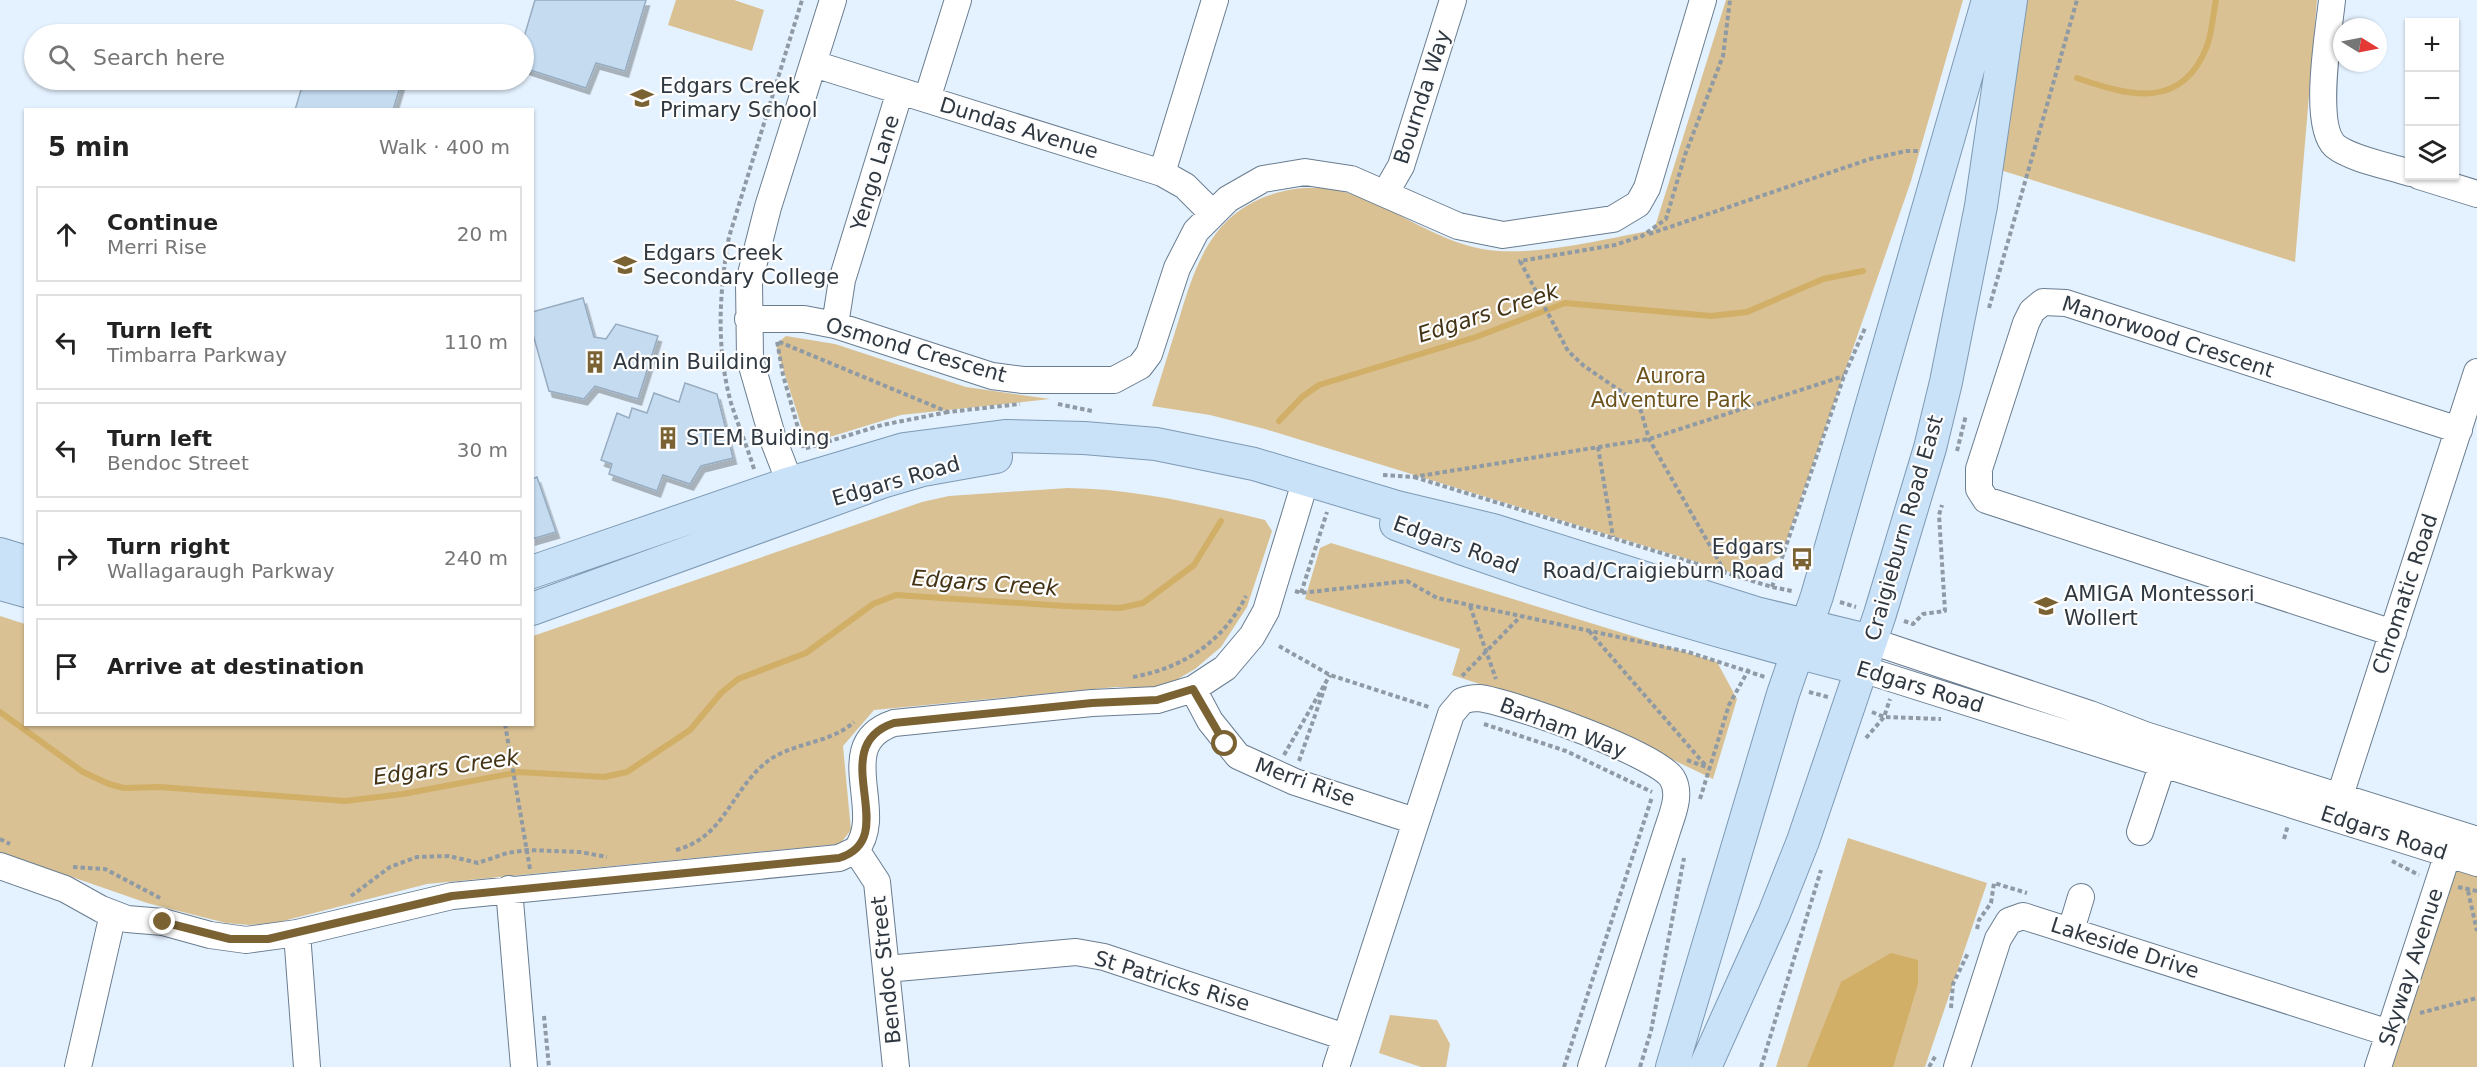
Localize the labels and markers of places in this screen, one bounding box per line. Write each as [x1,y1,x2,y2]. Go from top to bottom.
place label: Edgars Creek Primary School [660,74,818,122]
school or university icon: Edgars Creek Primary School [629,85,655,111]
place label: Edgars Creek Secondary College [643,241,839,289]
school or university icon: Edgars Creek Secondary College [612,252,638,278]
building icon: Admin Building [582,349,608,375]
place label: Admin Building [613,350,772,374]
building icon: STEM Buiding [655,425,681,451]
place label: STEM Buiding [686,426,830,450]
place label: Edgars Road/Craigieburn Road [1543,535,1784,583]
bus stop icon: Edgars Road/Craigieburn Road [1789,546,1815,572]
place label: AMIGA Montessori Wollert [2064,582,2255,630]
school or university icon: AMIGA Montessori Wollert [2033,593,2059,619]

